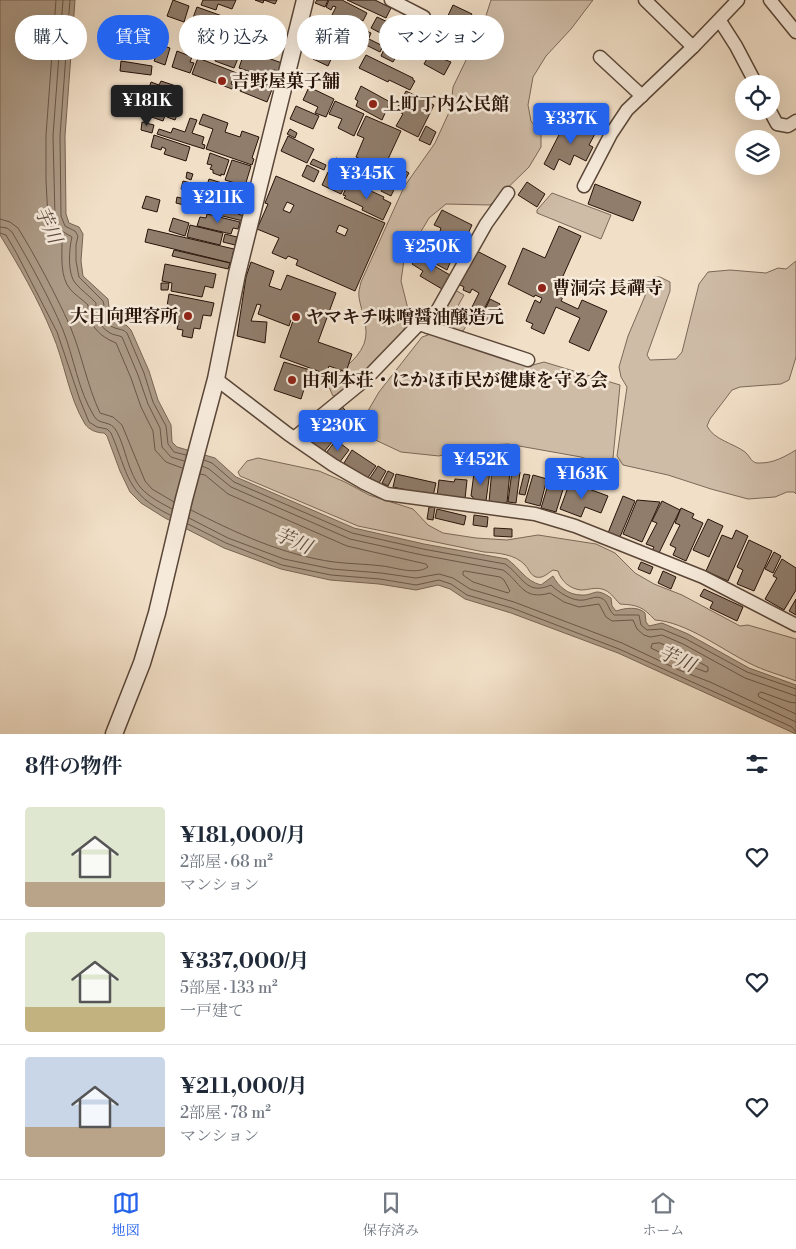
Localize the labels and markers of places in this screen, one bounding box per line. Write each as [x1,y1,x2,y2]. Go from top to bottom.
place label: 吉野屋菓子舗 [232,70,340,93]
marker: 吉野屋菓子舗 [216,75,228,87]
pin: ¥181K [112,84,182,127]
place label: 上町丁内公民館 [383,93,509,116]
marker: 上町丁内公民館 [367,98,379,110]
pin: ¥337K [536,102,606,145]
pin: ¥345K [332,158,402,200]
pin: ¥211K [183,182,253,224]
pin: ¥250K [397,230,467,273]
place label: 曹洞宗 長禪寺 [552,277,663,300]
marker: 曹洞宗 長禪寺 [536,282,548,294]
place label: 大日向理容所 [70,305,178,328]
place label: ヤマキチ味噌醤油醸造元 [306,306,504,329]
marker: 大日向理容所 [182,310,194,322]
marker: ヤマキチ味噌醤油醸造元 [290,311,302,323]
place label: 由利本荘・にかほ市民が健康を守る会 [302,369,608,392]
marker: 由利本荘・にかほ市民が健康を守る会 [286,374,298,386]
pin: ¥230K [303,410,373,452]
pin: ¥452K [446,444,516,486]
pin: ¥163K [547,458,617,500]

